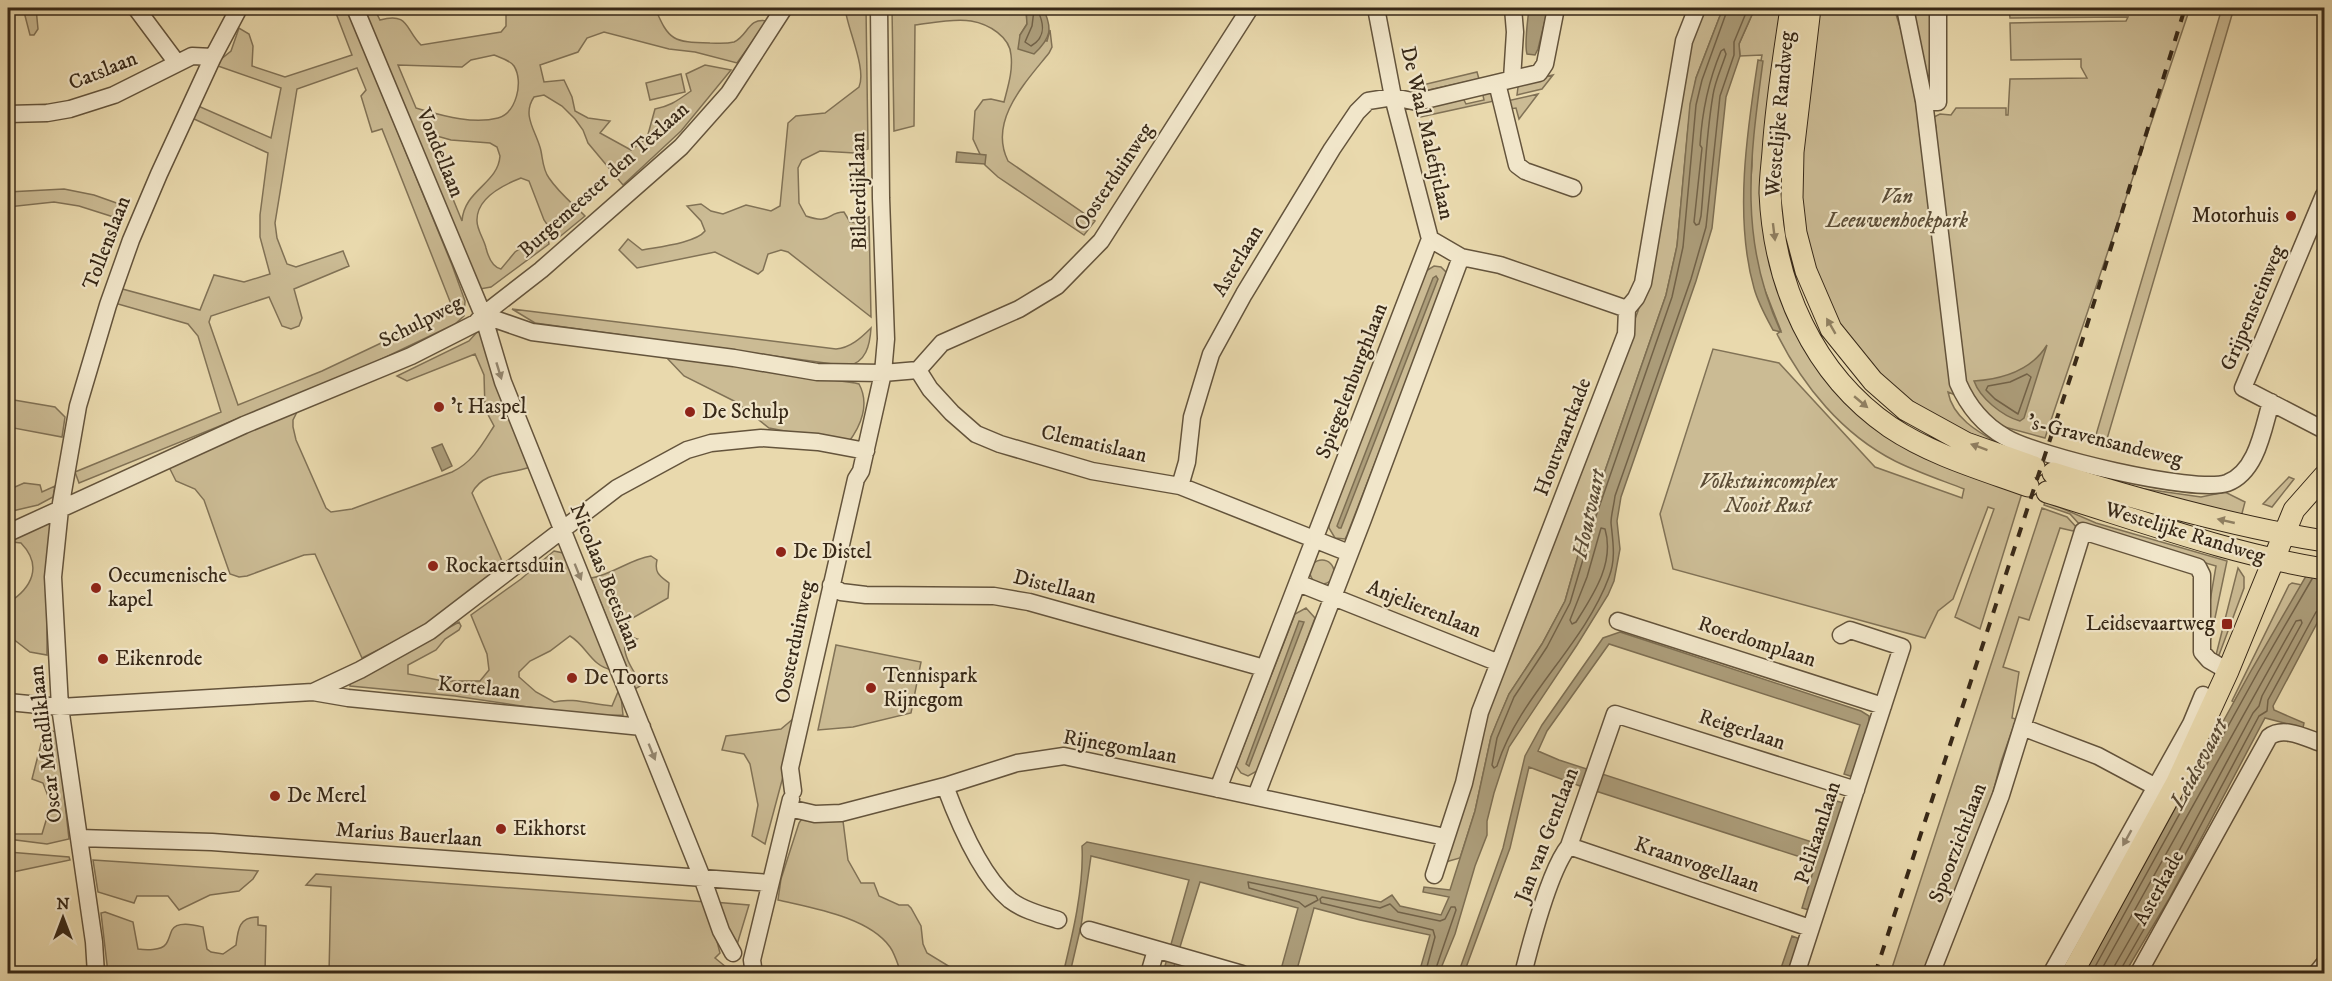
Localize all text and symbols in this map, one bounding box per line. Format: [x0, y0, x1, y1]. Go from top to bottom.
street label: Westelijke Randweg [1760, 29, 1800, 199]
street label: De Waal Malefijtlaan [1394, 44, 1460, 222]
street label: Catslaan [65, 45, 141, 96]
street label: Burgemeester den Texlaan [513, 97, 695, 263]
street label: Vondellaan [410, 104, 470, 201]
street label: Oosterduinweg [1068, 117, 1160, 236]
street label: Bilderdijklaan [845, 132, 873, 250]
park label: Van Leeuwenhoekpark [1825, 184, 1968, 234]
street label: Tollenslaan [77, 193, 137, 293]
place label: Motorhuis [2192, 203, 2279, 229]
marker: Motorhuis [2284, 209, 2298, 223]
street label: Asterlaan [1207, 221, 1269, 301]
one-way arrow [1769, 223, 1779, 242]
street label: Grijpensteinweg [2215, 240, 2291, 375]
street label: Schulpweg [375, 290, 468, 354]
street label: Spiegelenburghlaan [1310, 299, 1394, 463]
one-way arrow [1826, 317, 1836, 334]
one-way arrow [495, 362, 504, 380]
street label: Houtvaartkade [1529, 374, 1598, 500]
place label: 't Haspel [451, 394, 527, 420]
one-way arrow [1853, 395, 1868, 408]
place label: De Schulp [702, 399, 789, 425]
marker: 't Haspel [432, 400, 446, 414]
marker: De Schulp [683, 405, 697, 419]
street label: 's-Gravensandeweg [2025, 409, 2186, 473]
street label: Clematislaan [1039, 419, 1150, 469]
one-way arrow [1970, 442, 1988, 452]
water label: Houtvaart [1566, 466, 1612, 562]
park label: Volkstuincomplex Nooit Rust [1699, 469, 1838, 519]
street label: Westelijke Randweg [2101, 496, 2269, 570]
street label: Nicolaas Beetslaan [564, 500, 646, 654]
one-way arrow [2217, 516, 2236, 525]
place label: De Distel [793, 539, 872, 565]
marker: De Distel [774, 545, 788, 559]
place label: Rockaertsduin [445, 553, 565, 579]
marker: Rockaertsduin [426, 559, 440, 573]
place label: Oecumenische kapel [108, 563, 228, 613]
one-way arrow [573, 563, 583, 581]
street label: Distellaan [1011, 564, 1099, 610]
street label: Anjelierenlaan [1363, 574, 1485, 644]
street label: Oosterduinweg [769, 578, 821, 706]
marker: Oecumenische kapel [89, 581, 103, 595]
street label: Roerdomplaan [1695, 611, 1819, 673]
place label: Leidsevaartweg [2086, 611, 2216, 637]
marker: Leidsevaartweg [2220, 617, 2234, 631]
place label: Eikenrode [115, 646, 203, 672]
marker: Eikenrode [96, 652, 110, 666]
place label: Tennispark Rijnegom [883, 663, 978, 713]
street label: Oscar Mendliklaan [23, 664, 69, 824]
place label: De Toorts [584, 665, 668, 691]
street label: Kortelaan [436, 671, 522, 705]
marker: De Toorts [565, 671, 579, 685]
marker: Tennispark Rijnegom [864, 681, 878, 695]
street label: Reigerlaan [1695, 704, 1789, 756]
water label: Leidsevaart [2163, 713, 2235, 816]
street label: Rijnegomlaan [1061, 724, 1179, 770]
one-way arrow [648, 743, 657, 761]
street label: Jan van Gentlaan [1509, 764, 1585, 908]
street label: Pelikaanlaan [1789, 778, 1847, 888]
street label: Spoorzichtlaan [1923, 779, 1993, 906]
place label: De Merel [287, 783, 367, 809]
marker: De Merel [268, 789, 282, 803]
place label: Eikhorst [513, 816, 587, 842]
street label: Marius Bauerlaan [335, 817, 483, 853]
marker: Eikhorst [494, 822, 508, 836]
one-way arrow [2122, 830, 2132, 847]
street label: Kraanvogellaan [1631, 831, 1763, 899]
street label: Asterkade [2128, 846, 2190, 930]
north arrow [33, 888, 93, 948]
text: N [56, 894, 70, 914]

